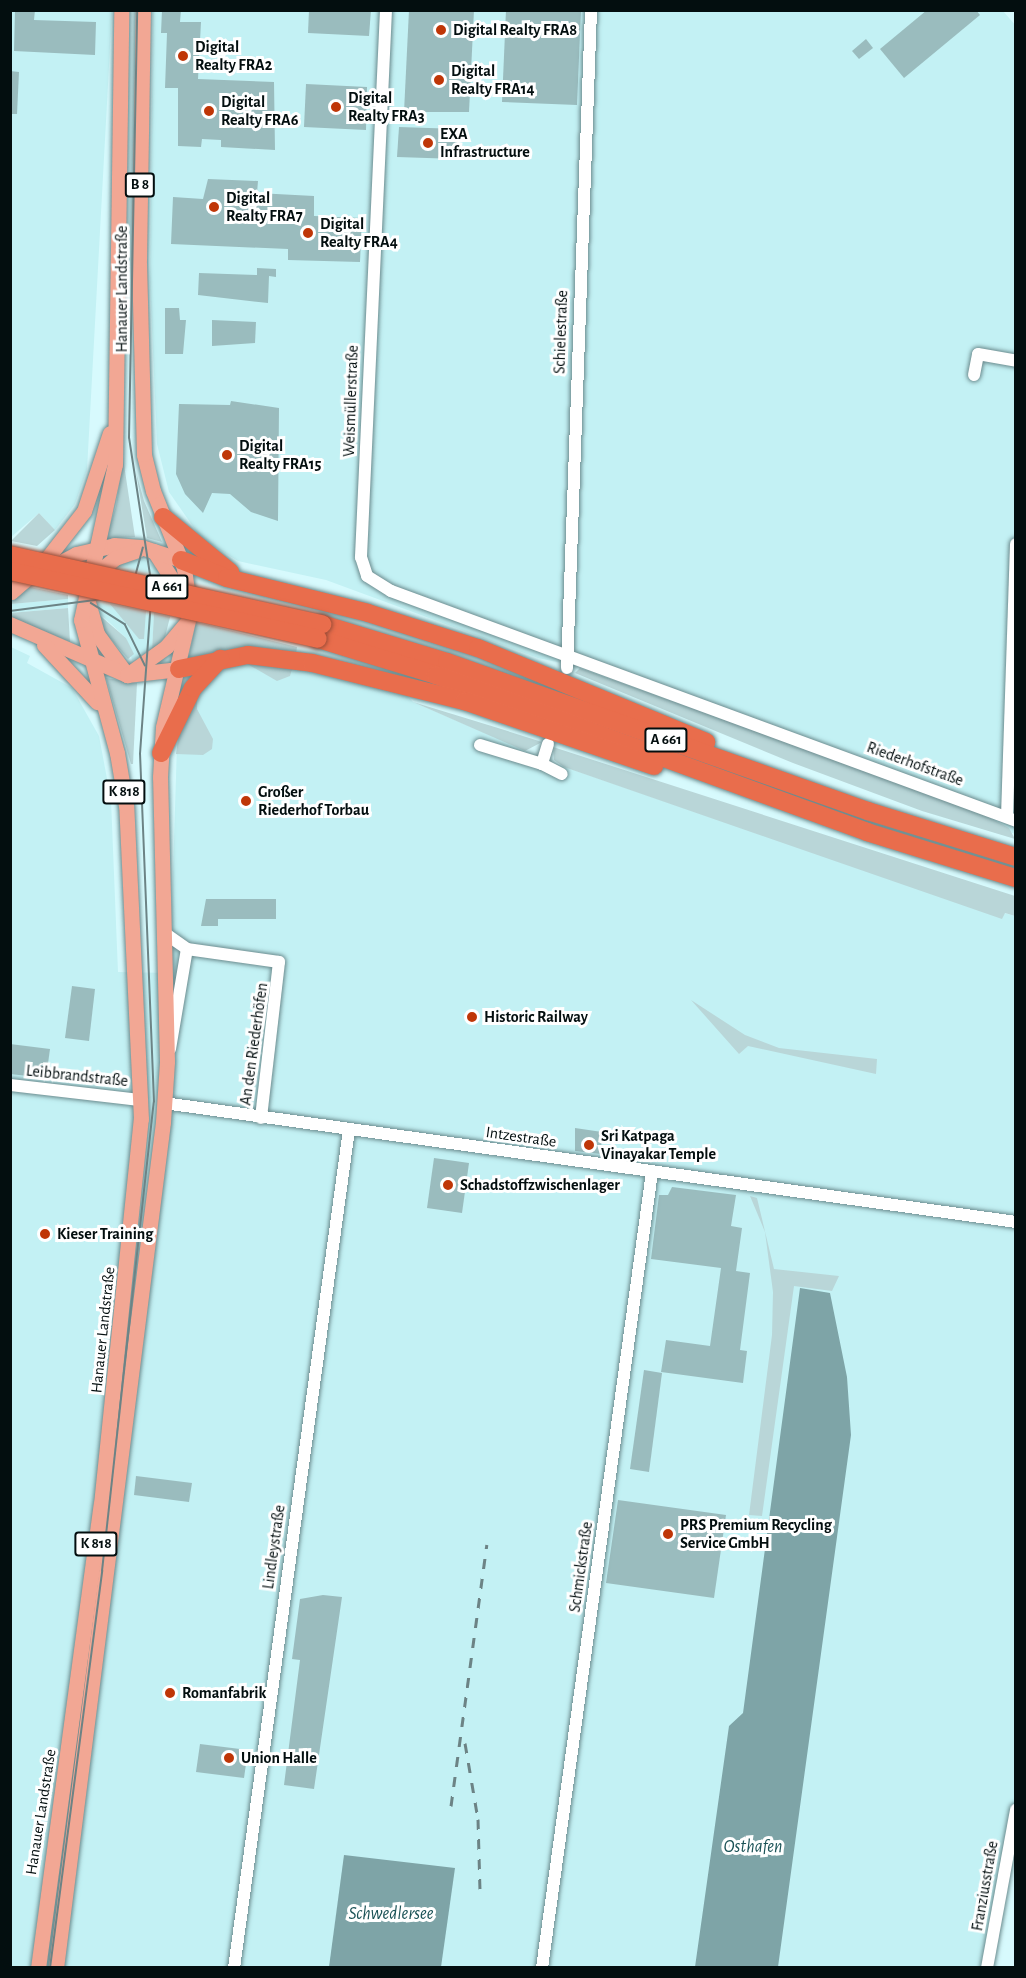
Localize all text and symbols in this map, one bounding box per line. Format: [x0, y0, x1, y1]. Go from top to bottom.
place label: Digital Realty FRA8 [453, 20, 577, 40]
marker: Digital Realty FRA8 [434, 23, 448, 37]
place label: Digital Realty FRA2 [195, 37, 272, 75]
marker: Digital Realty FRA2 [176, 49, 190, 63]
place label: Digital Realty FRA14 [451, 61, 534, 99]
marker: Digital Realty FRA14 [432, 73, 446, 87]
place label: Digital Realty FRA3 [348, 88, 425, 126]
place label: Digital Realty FRA6 [221, 92, 298, 130]
marker: Digital Realty FRA3 [329, 100, 343, 114]
marker: Digital Realty FRA6 [202, 104, 216, 118]
place label: EXA Infrastructure [440, 124, 530, 162]
marker: EXA Infrastructure [421, 136, 435, 150]
road number: B 8 [124, 173, 156, 197]
place label: Digital Realty FRA7 [226, 188, 303, 226]
marker: Digital Realty FRA7 [207, 200, 221, 214]
place label: Digital Realty FRA4 [320, 214, 398, 252]
street label: Hanauer Landstraße [112, 226, 132, 352]
marker: Digital Realty FRA4 [301, 226, 315, 240]
street label: Schielestraße [550, 290, 572, 374]
street label: Weismüllerstraße [339, 345, 363, 457]
place label: Digital Realty FRA15 [239, 436, 321, 474]
marker: Digital Realty FRA15 [220, 448, 234, 462]
road number: A 661 [144, 575, 190, 599]
road number: A 661 [644, 728, 688, 752]
street label: Riederhofstraße [864, 738, 966, 790]
road number: K 818 [102, 780, 146, 804]
place label: Großer Riederhof Torbau [258, 782, 369, 820]
marker: Großer Riederhof Torbau [239, 794, 253, 808]
street label: An den Riederhöfen [236, 981, 272, 1107]
place label: Historic Railway [484, 1007, 588, 1027]
marker: Historic Railway [465, 1010, 479, 1024]
street label: Leibbrandstraße [25, 1061, 129, 1091]
street label: Intzestraße [485, 1123, 557, 1151]
place label: Sri Katpaga Vinayakar Temple [601, 1126, 716, 1164]
marker: Sri Katpaga Vinayakar Temple [582, 1138, 596, 1152]
place label: Schadstoffzwischenlager [460, 1175, 620, 1195]
marker: Schadstoffzwischenlager [441, 1178, 455, 1192]
place label: Kieser Training [57, 1224, 153, 1244]
marker: Kieser Training [38, 1227, 52, 1241]
street label: Hanauer Landstraße [87, 1266, 119, 1394]
street label: Lindleystraße [259, 1504, 289, 1590]
place label: PRS Premium Recycling Service GmbH [680, 1515, 832, 1553]
street label: Schmickstraße [565, 1520, 597, 1614]
marker: PRS Premium Recycling Service GmbH [661, 1527, 675, 1541]
road number: K 818 [74, 1532, 118, 1556]
place label: Romanfabrik [182, 1683, 266, 1703]
marker: Romanfabrik [163, 1686, 177, 1700]
street label: Hanauer Landstraße [22, 1748, 60, 1876]
place label: Union Halle [241, 1748, 317, 1768]
marker: Union Halle [222, 1751, 236, 1765]
water label: Osthafen [724, 1836, 782, 1858]
street label: Franziusstraße [968, 1839, 1002, 1933]
water label: Schwedlersee [348, 1903, 434, 1925]

